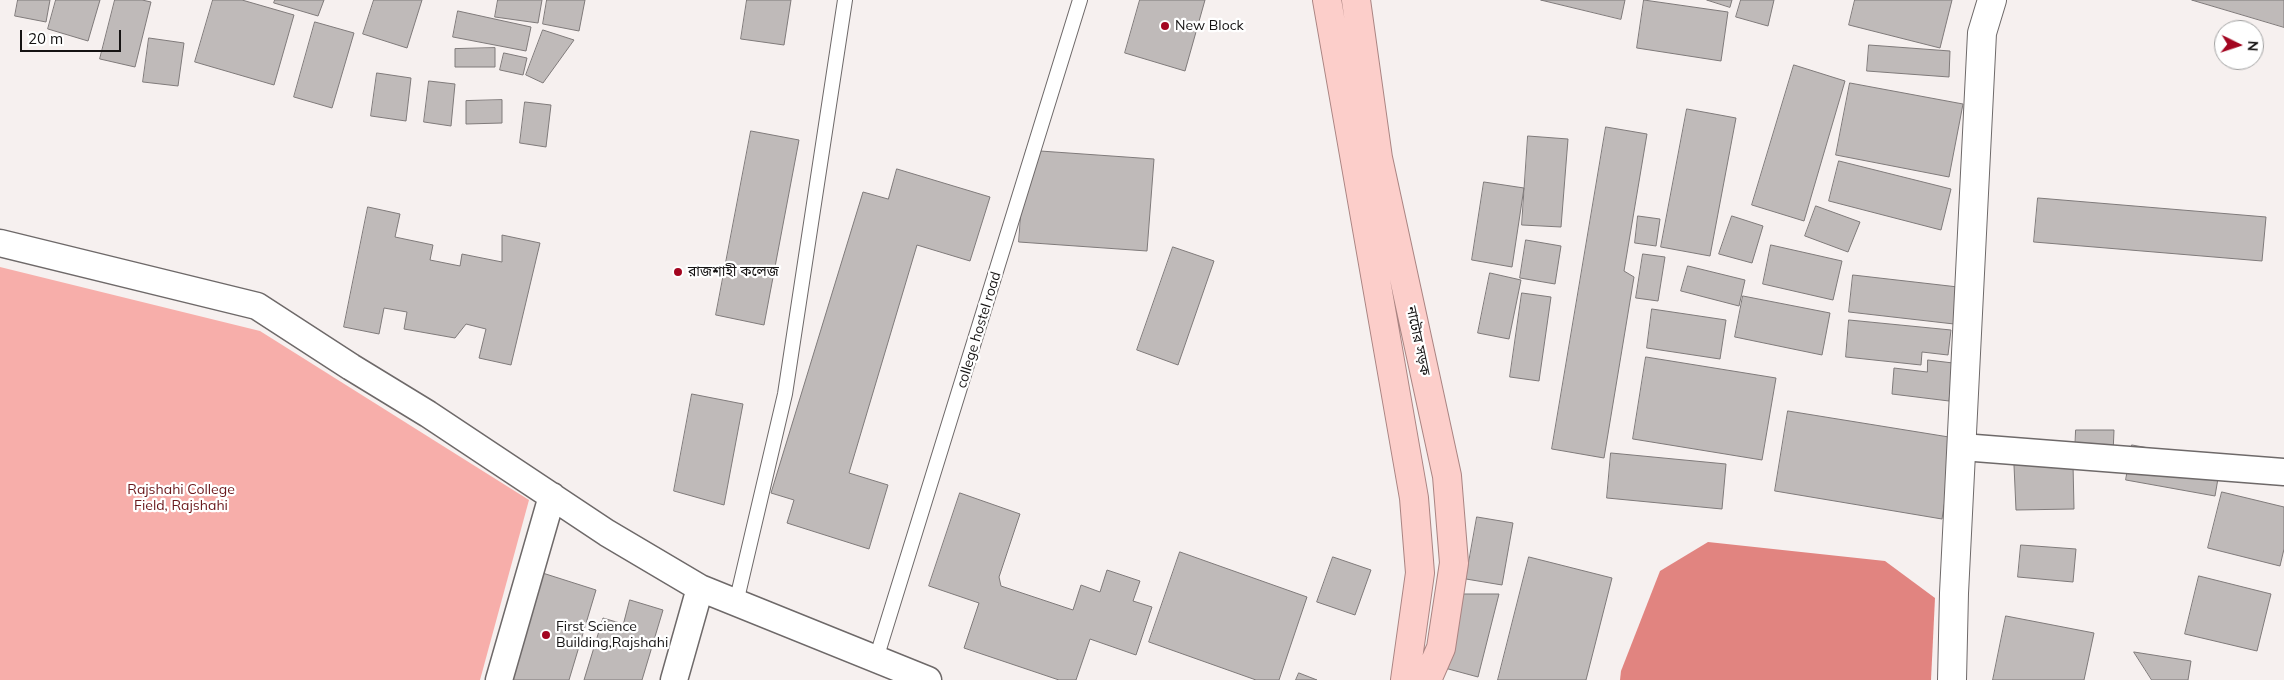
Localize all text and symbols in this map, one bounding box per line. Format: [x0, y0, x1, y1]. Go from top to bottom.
place label: New Block [1175, 18, 1244, 34]
scale bar [22, 20, 124, 52]
marker: New Block [1159, 20, 1171, 32]
north arrow [2214, 20, 2264, 70]
text: 20 m [28, 29, 63, 48]
text: N [2244, 40, 2262, 52]
place label: রাজশাহী কলেজ [688, 264, 779, 280]
marker: রাজশাহী কলেজ [672, 266, 684, 278]
street label: college hostel road [953, 270, 1005, 390]
street label: নাটোর সড়ক [1402, 305, 1434, 377]
park label: Rajshahi College Field, Rajshahi [127, 482, 235, 514]
place label: First Science Building,Rajshahi [556, 619, 668, 652]
marker: First Science Building,Rajshahi [540, 629, 552, 641]

